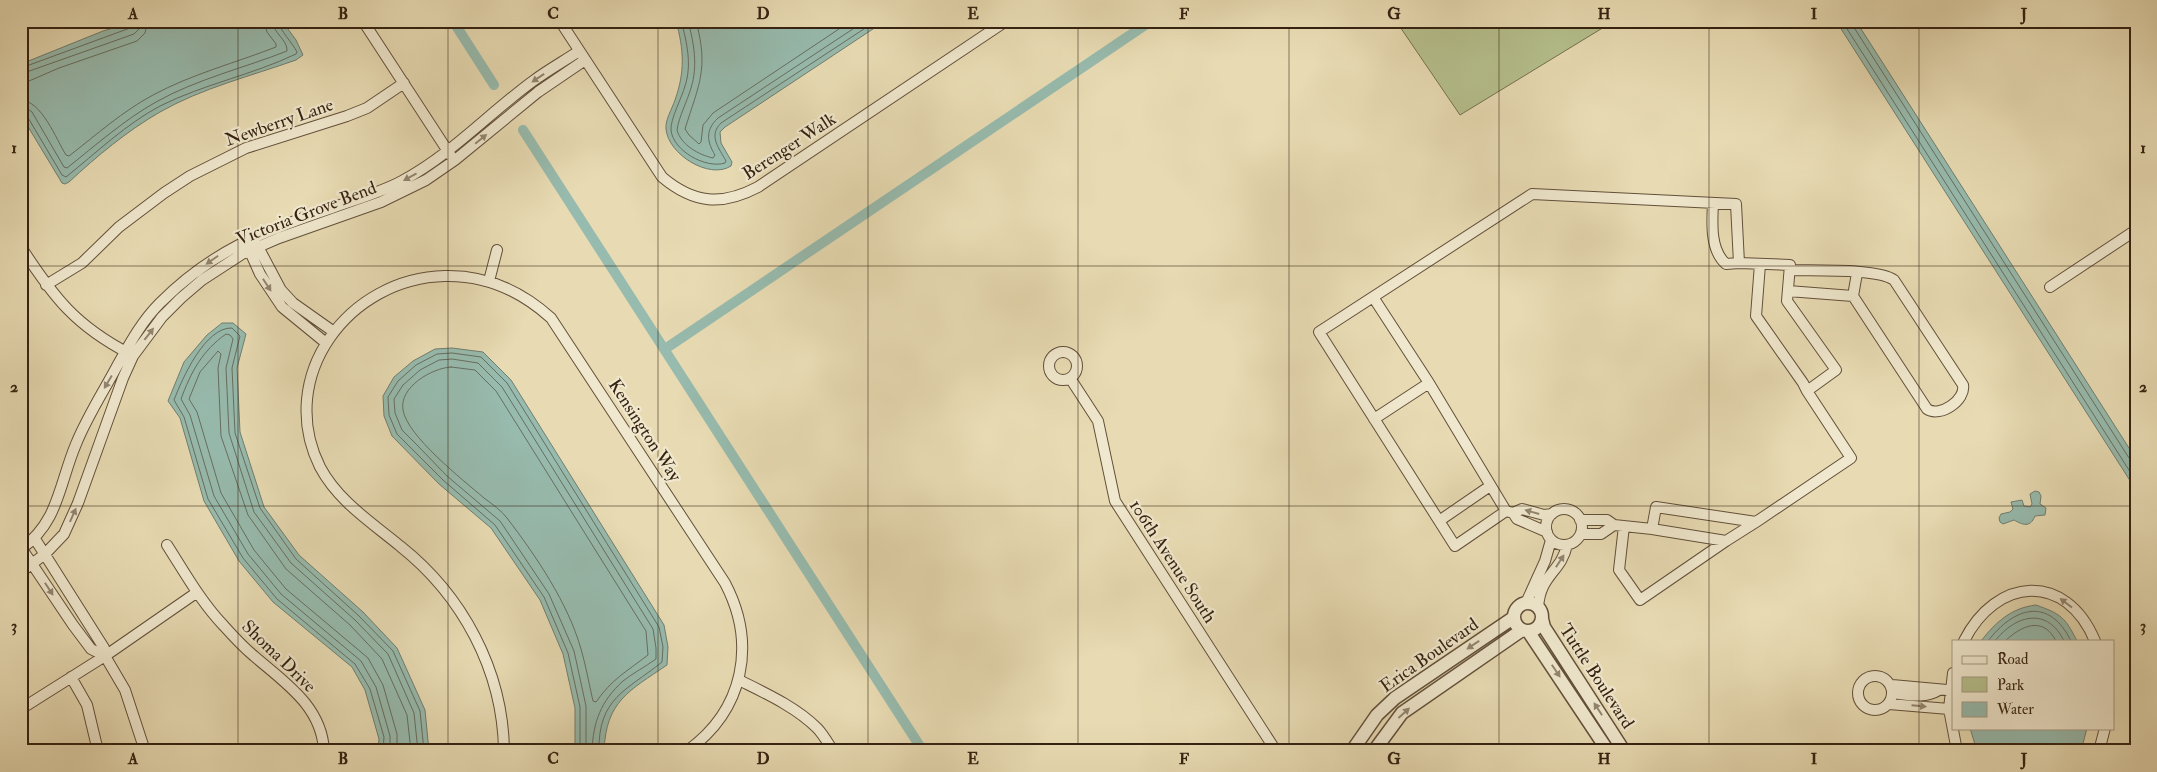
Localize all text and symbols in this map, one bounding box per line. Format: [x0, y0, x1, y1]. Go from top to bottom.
text: A [127, 4, 139, 24]
text: B [338, 4, 348, 24]
text: C [547, 4, 559, 24]
text: D [756, 4, 770, 24]
text: E [967, 4, 979, 24]
text: F [1179, 4, 1189, 24]
text: G [1387, 4, 1401, 24]
text: H [1597, 4, 1611, 24]
text: I [1811, 4, 1818, 24]
text: J [2020, 4, 2028, 25]
one-way arrow [532, 73, 545, 83]
street label: Newberry Lane [222, 93, 337, 152]
street label: Berenger Walk [738, 107, 841, 185]
one-way arrow [474, 134, 487, 145]
text: 1 [11, 138, 17, 158]
text: 1 [2140, 138, 2146, 158]
one-way arrow [403, 172, 417, 181]
street label: Victoria Grove Bend [233, 176, 380, 251]
one-way arrow [205, 255, 219, 265]
one-way arrow [262, 278, 272, 291]
one-way arrow [144, 328, 155, 341]
one-way arrow [104, 375, 113, 388]
street label: Kensington Way [603, 375, 687, 487]
text: 2 [10, 377, 18, 397]
text: 2 [2139, 377, 2147, 397]
street label: 106th Avenue South [1124, 495, 1221, 628]
one-way arrow [1525, 507, 1540, 515]
one-way arrow [69, 508, 77, 522]
one-way arrow [1556, 554, 1565, 568]
one-way arrow [45, 583, 54, 596]
one-way arrow [2059, 598, 2073, 608]
street label: Erica Boulevard [1376, 613, 1483, 698]
street label: Shoma Drive [237, 615, 321, 698]
text: 3 [11, 616, 17, 636]
text: 3 [2140, 616, 2146, 636]
street label: Tuttle Boulevard [1554, 619, 1639, 733]
one-way arrow [1466, 640, 1480, 650]
legend [1952, 640, 2114, 730]
text: Road [1997, 650, 2029, 669]
one-way arrow [1551, 664, 1561, 677]
text: Park [1997, 676, 2024, 695]
text: Water [1996, 700, 2034, 719]
one-way arrow [1593, 703, 1603, 716]
one-way arrow [1911, 703, 1927, 711]
one-way arrow [1397, 707, 1409, 719]
text: A [127, 749, 139, 769]
text: B [338, 749, 348, 769]
text: C [547, 749, 559, 769]
text: D [756, 749, 770, 769]
text: E [967, 749, 979, 769]
text: F [1179, 749, 1189, 769]
text: G [1387, 749, 1401, 769]
text: H [1597, 749, 1611, 769]
text: I [1811, 749, 1818, 769]
text: J [2020, 749, 2028, 770]

